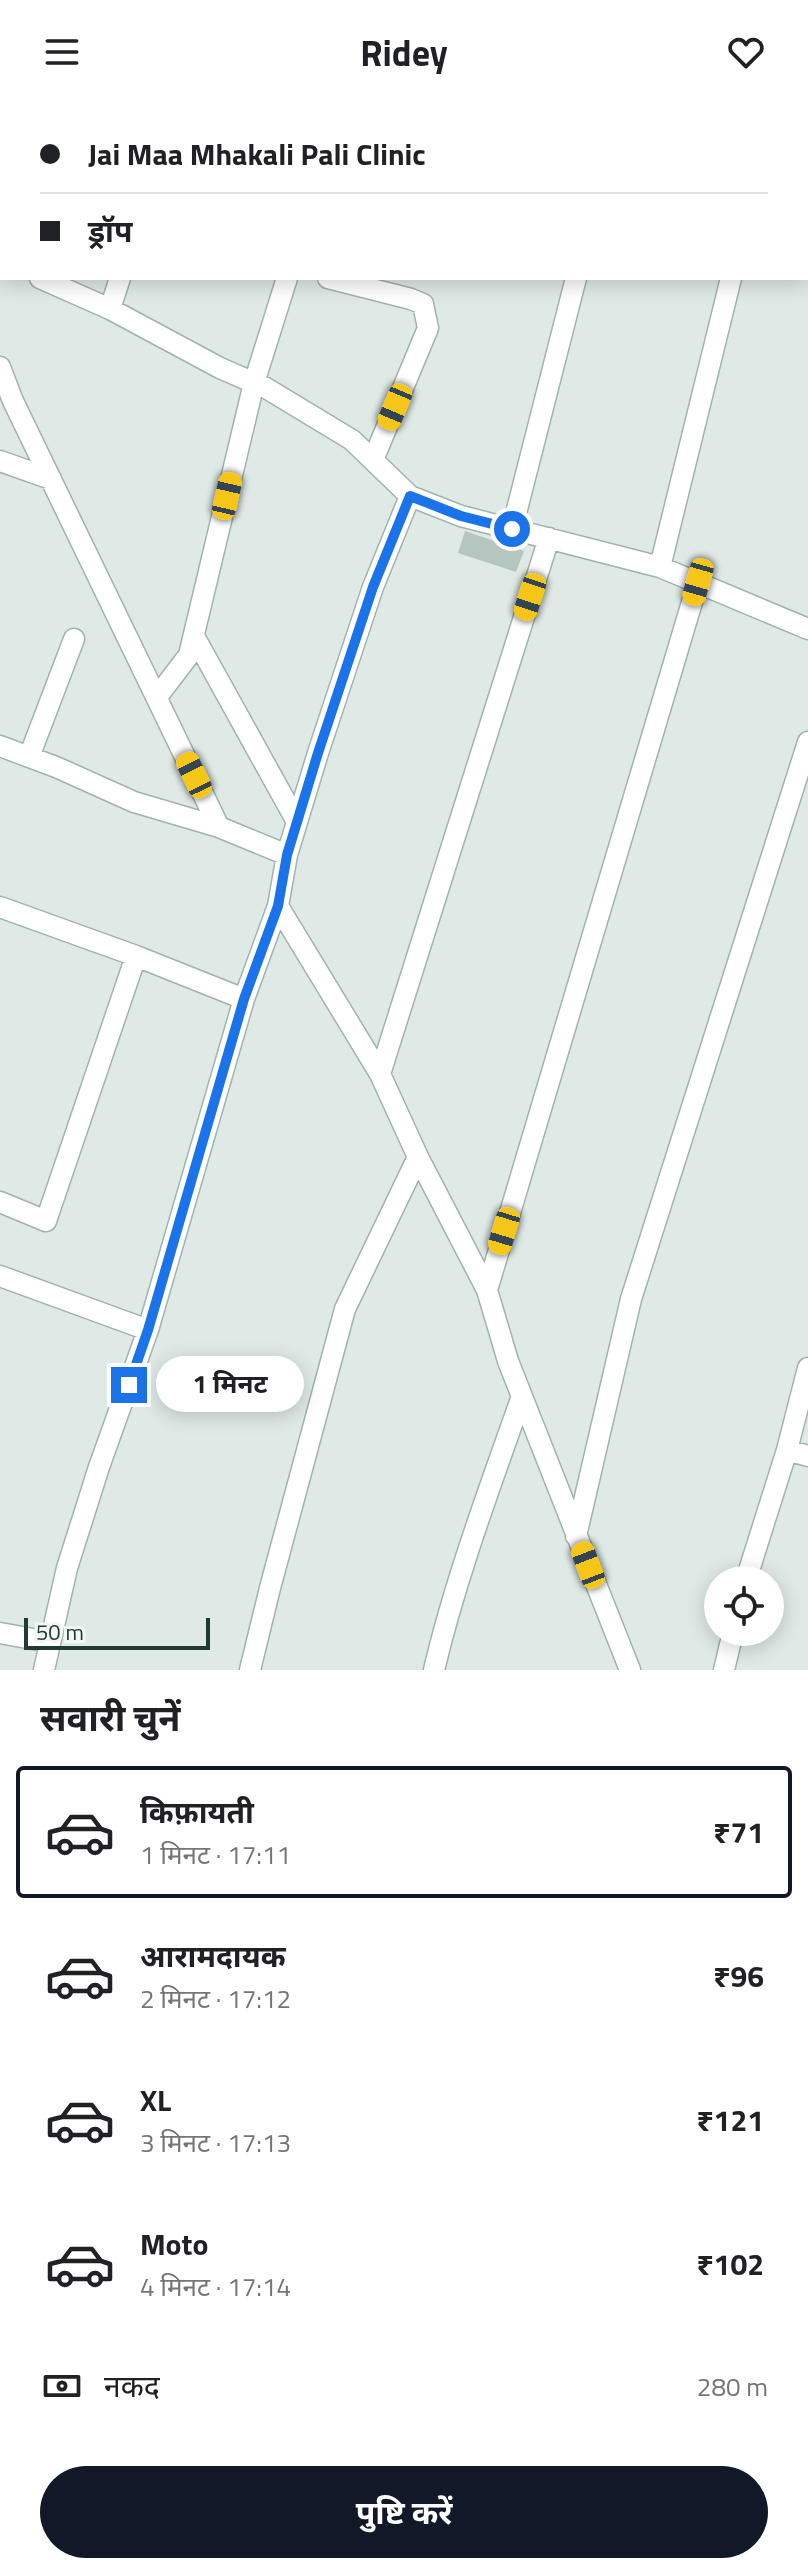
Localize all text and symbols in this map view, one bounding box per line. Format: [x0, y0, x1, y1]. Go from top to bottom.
text: Ridey [360, 25, 448, 80]
icon: menu [40, 30, 84, 74]
icon: heart [724, 30, 768, 74]
text: Jai Maa Mhakali Pali Clinic [88, 131, 426, 177]
text: ड्रॉप [88, 208, 132, 254]
car [375, 380, 415, 434]
car [210, 470, 244, 522]
route start [494, 511, 530, 547]
car [680, 556, 716, 608]
car [511, 570, 549, 624]
car [173, 748, 215, 802]
car [486, 1205, 522, 1257]
callout: 1 मिनट [157, 1357, 305, 1413]
text: 1 मिनट [193, 1364, 267, 1403]
route end [111, 1367, 147, 1403]
car [568, 1538, 608, 1592]
map controls [704, 1566, 784, 1646]
button: locate [704, 1566, 784, 1646]
scale bar [24, 1614, 210, 1650]
text: 50 m [36, 1615, 84, 1649]
text: सवारी चुनें [40, 1690, 180, 1745]
text: किफ़ायती [140, 1789, 254, 1835]
icon: car [44, 1796, 116, 1868]
text: ₹71 [713, 1809, 764, 1855]
text: 1 मिनट · 17:11 [140, 1835, 291, 1874]
text: आरामदायक [140, 1933, 286, 1979]
icon: car [44, 1940, 116, 2012]
text: ₹96 [713, 1953, 764, 1999]
text: 2 मिनट · 17:12 [140, 1979, 291, 2018]
text: XL [140, 2077, 171, 2123]
icon: car [44, 2084, 116, 2156]
text: ₹121 [696, 2097, 764, 2143]
text: 3 मिनट · 17:13 [140, 2123, 291, 2162]
text: Moto [140, 2221, 208, 2267]
icon: car [44, 2228, 116, 2300]
text: ₹102 [696, 2241, 764, 2287]
text: 4 मिनट · 17:14 [140, 2267, 291, 2306]
text: नकद [104, 2363, 160, 2409]
icon: cash [40, 2364, 84, 2408]
text: 280 m [697, 2367, 768, 2406]
button: पुष्टि करें [40, 2466, 768, 2558]

